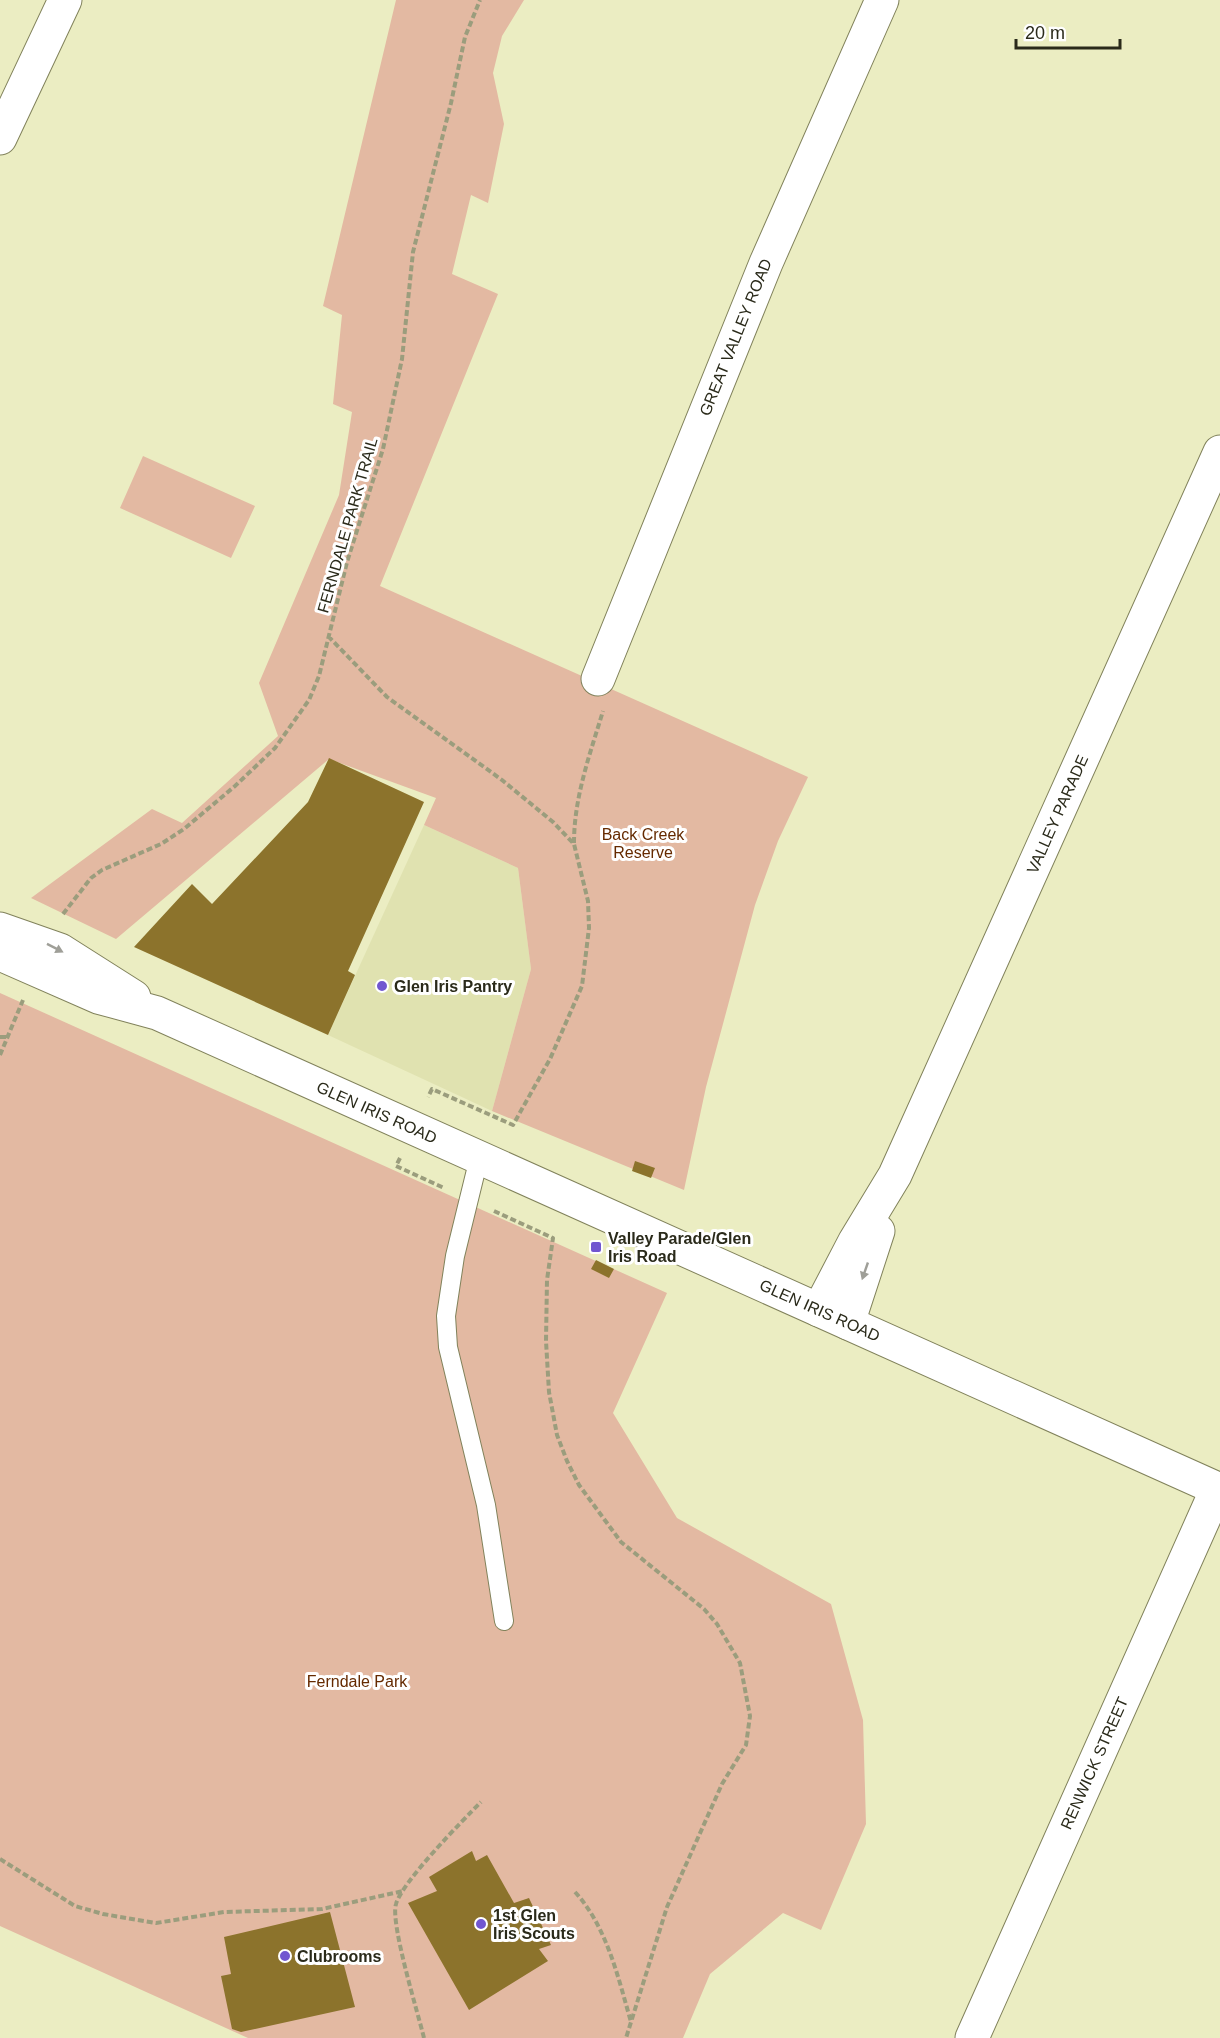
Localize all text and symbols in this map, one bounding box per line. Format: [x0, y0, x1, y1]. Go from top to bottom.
scale bar [1016, 12, 1120, 50]
text: 20 m [1025, 23, 1065, 43]
street label: GREAT VALLEY ROAD [696, 256, 775, 418]
street label: FERNDALE PARK TRAIL [314, 435, 381, 615]
street label: VALLEY PARADE [1024, 752, 1091, 876]
park label: Back Creek Reserve [602, 826, 685, 861]
one-way arrow [47, 943, 64, 953]
place label: Glen Iris Pantry [394, 978, 512, 995]
marker: Glen Iris Pantry [375, 979, 389, 993]
street label: GLEN IRIS ROAD [314, 1078, 440, 1147]
place label: Valley Parade/Glen Iris Road [608, 1230, 751, 1265]
marker: Valley Parade/Glen Iris Road [589, 1240, 603, 1254]
one-way arrow [860, 1262, 869, 1280]
street label: GLEN IRIS ROAD [757, 1276, 883, 1345]
park label: Ferndale Park [307, 1673, 408, 1690]
street label: RENWICK STREET [1058, 1694, 1131, 1832]
place label: 1st Glen Iris Scouts [493, 1907, 575, 1942]
marker: 1st Glen Iris Scouts [474, 1917, 488, 1931]
place label: Clubrooms [297, 1948, 382, 1965]
marker: Clubrooms [278, 1949, 292, 1963]

